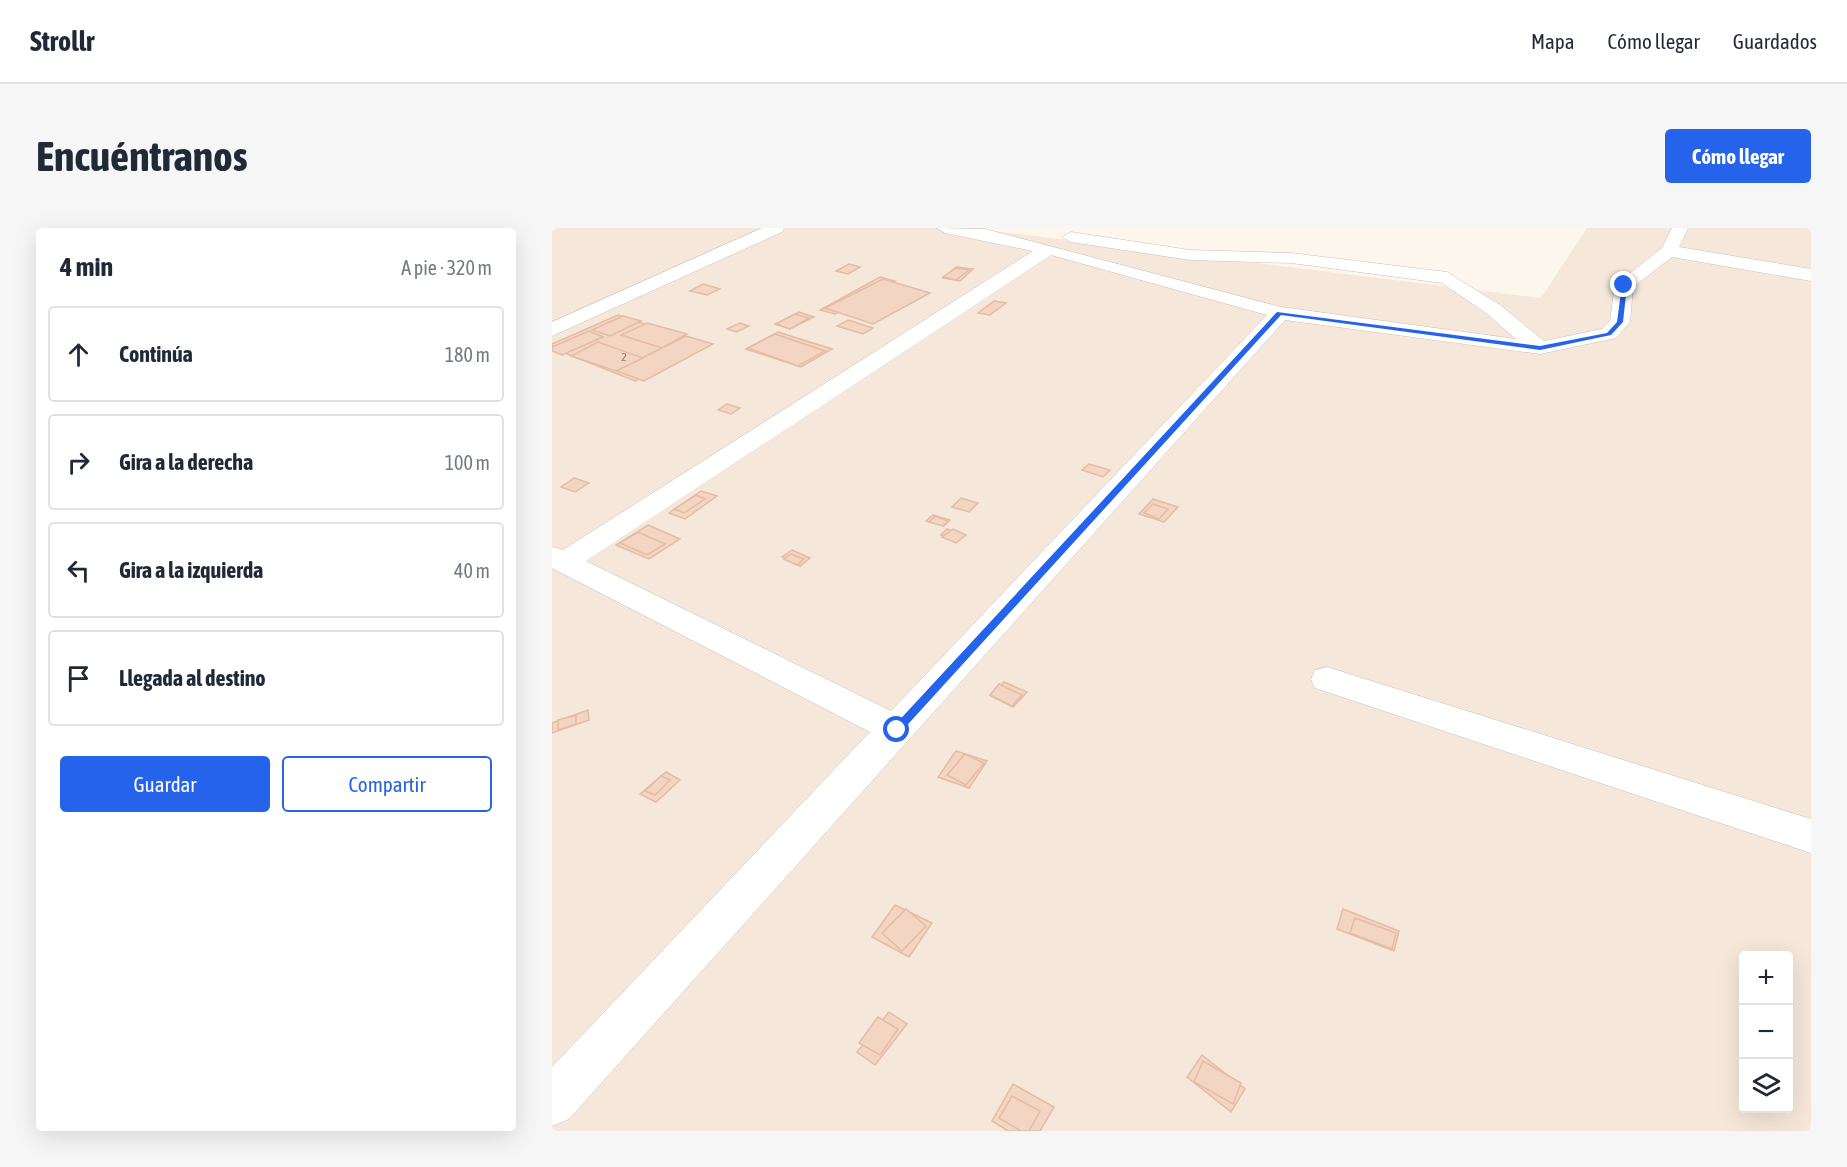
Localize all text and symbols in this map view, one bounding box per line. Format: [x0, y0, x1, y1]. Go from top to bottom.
text: Strollr [30, 25, 94, 57]
text: Mapa [1531, 29, 1575, 53]
text: Cómo llegar [1608, 29, 1700, 53]
text: Guardados [1733, 29, 1817, 53]
button: Cómo llegar [1665, 129, 1811, 183]
text: Encuéntranos [36, 132, 248, 180]
text: 4 min [60, 252, 113, 282]
text: A pie · 320 m [401, 256, 492, 279]
route end [1610, 271, 1636, 297]
icon: ahead [62, 338, 95, 371]
text: Continúa [119, 341, 193, 367]
text: 180 m [445, 343, 490, 366]
house number: 2 [621, 350, 627, 364]
icon: right [62, 446, 95, 479]
text: Gira a la derecha [119, 449, 253, 475]
text: 100 m [445, 451, 490, 474]
icon: left [62, 554, 95, 587]
text: Gira a la izquierda [119, 557, 263, 583]
text: 40 m [454, 559, 490, 582]
icon: arrive [62, 662, 95, 695]
text: Llegada al destino [119, 665, 266, 691]
route start [883, 716, 909, 742]
button: Guardar [60, 756, 270, 812]
button: Compartir [282, 756, 492, 812]
map controls [1739, 951, 1793, 1113]
button: + [1739, 951, 1793, 1005]
button: − [1739, 1005, 1793, 1059]
button: layers [1739, 1059, 1793, 1113]

